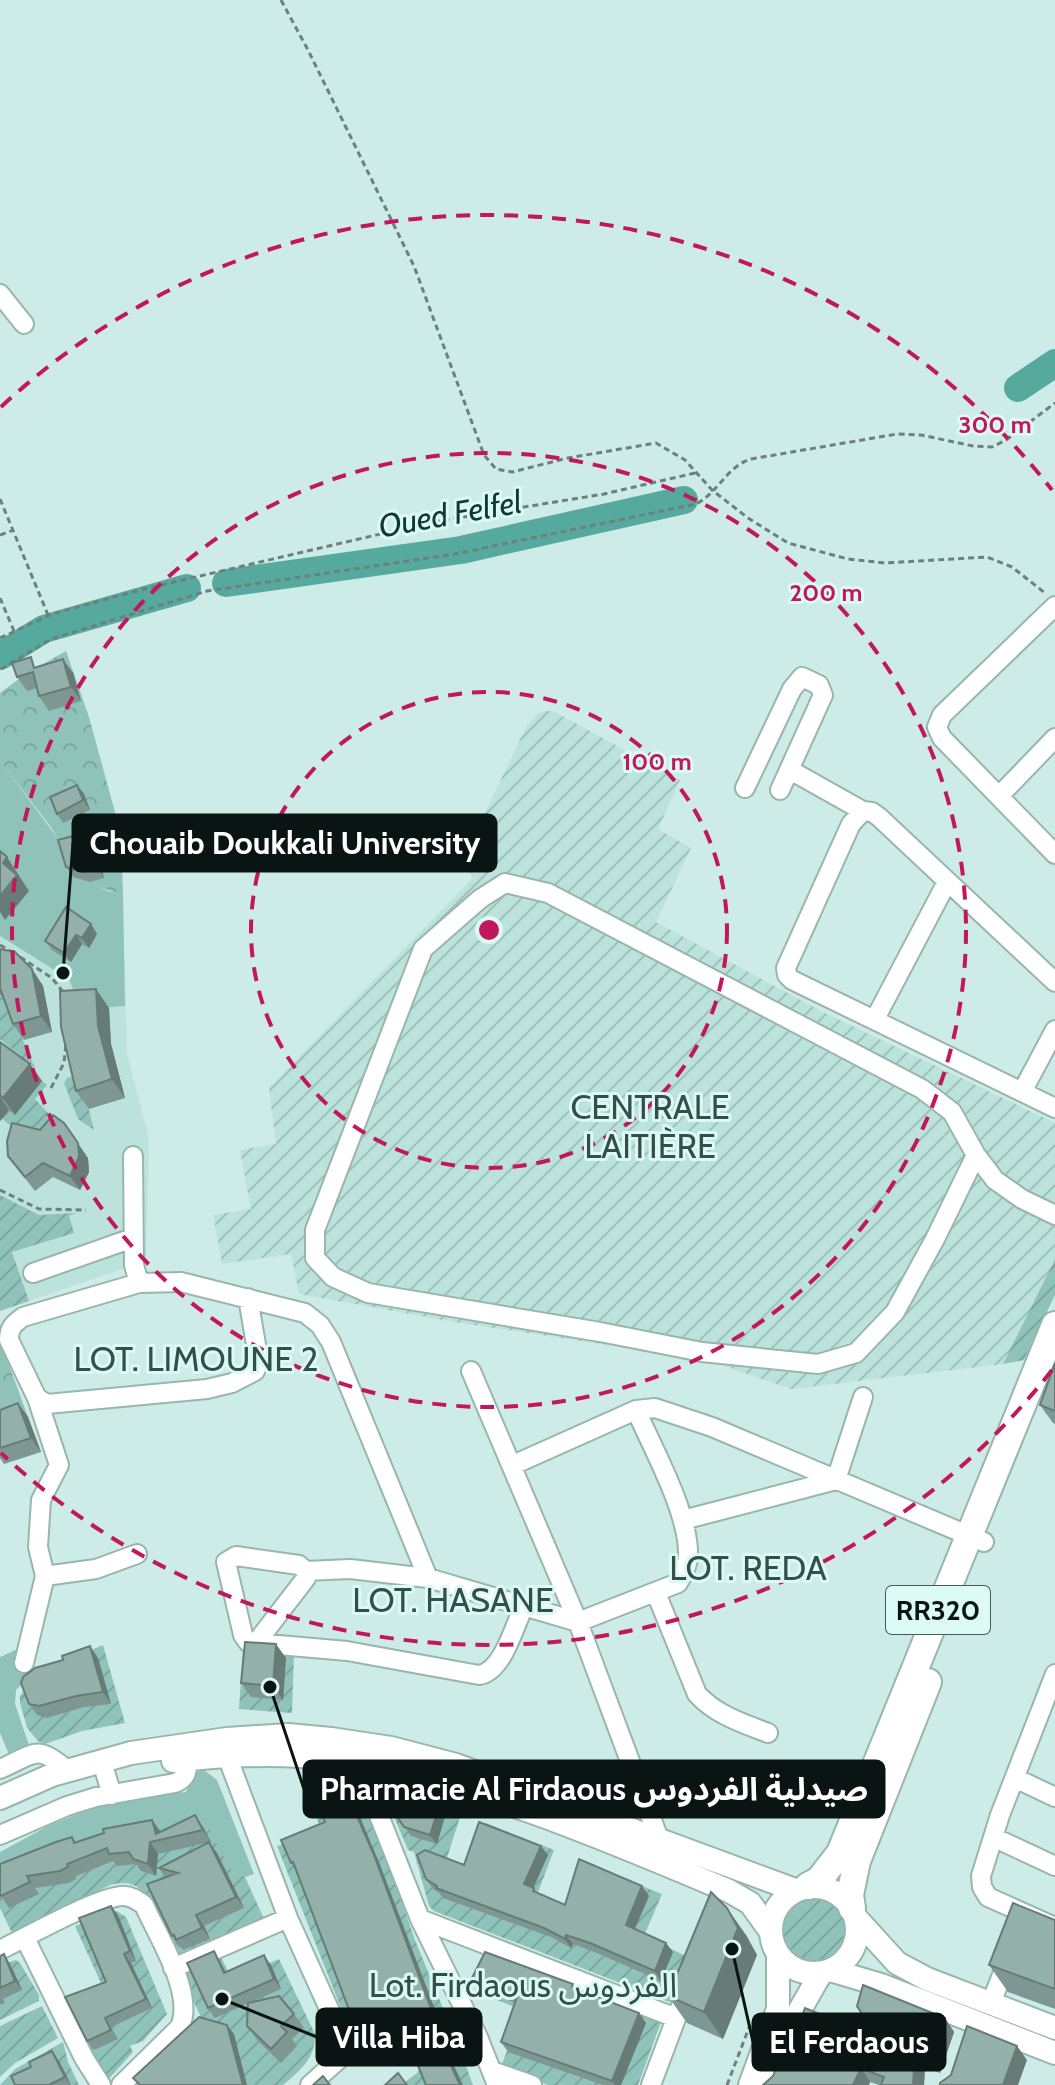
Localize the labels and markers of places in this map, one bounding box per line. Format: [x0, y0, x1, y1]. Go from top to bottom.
callout: Chouaib Doukkali University [73, 815, 496, 871]
centre of rings [475, 916, 503, 944]
callout: Pharmacie Al Firdaous صيدلية الفردوس [304, 1761, 884, 1817]
callout: Villa Hiba [317, 2009, 481, 2065]
callout: El Ferdaous [753, 2014, 945, 2070]

